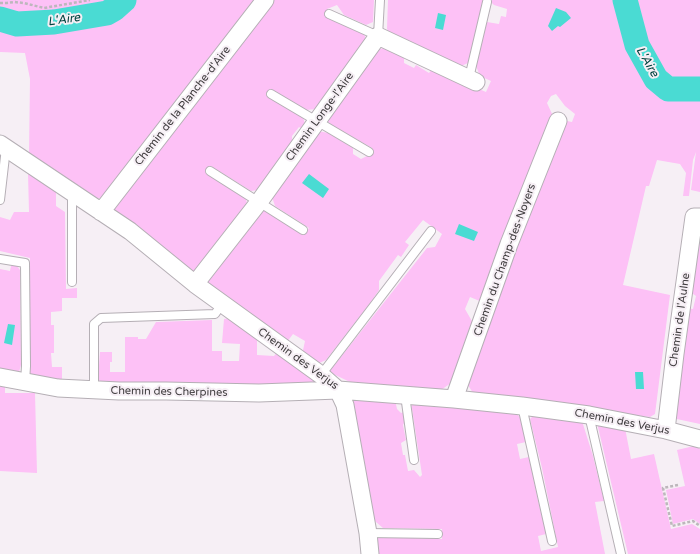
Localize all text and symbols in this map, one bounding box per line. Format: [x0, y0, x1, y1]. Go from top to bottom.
water label: L'Aire [47, 11, 81, 29]
street label: Chemin de la Planche-d'Aire [132, 44, 234, 168]
water label: L'Aire [633, 44, 661, 80]
street label: Chemin Longe-l'Aire [283, 70, 357, 164]
street label: Chemin du Champ-des-Noyers [471, 182, 539, 338]
street label: Chemin de l'Aulne [667, 272, 693, 368]
street label: Chemin des Verjus [255, 325, 341, 393]
street label: Chemin des Cherpines [110, 384, 228, 400]
street label: Chemin des Verjus [573, 406, 671, 438]

